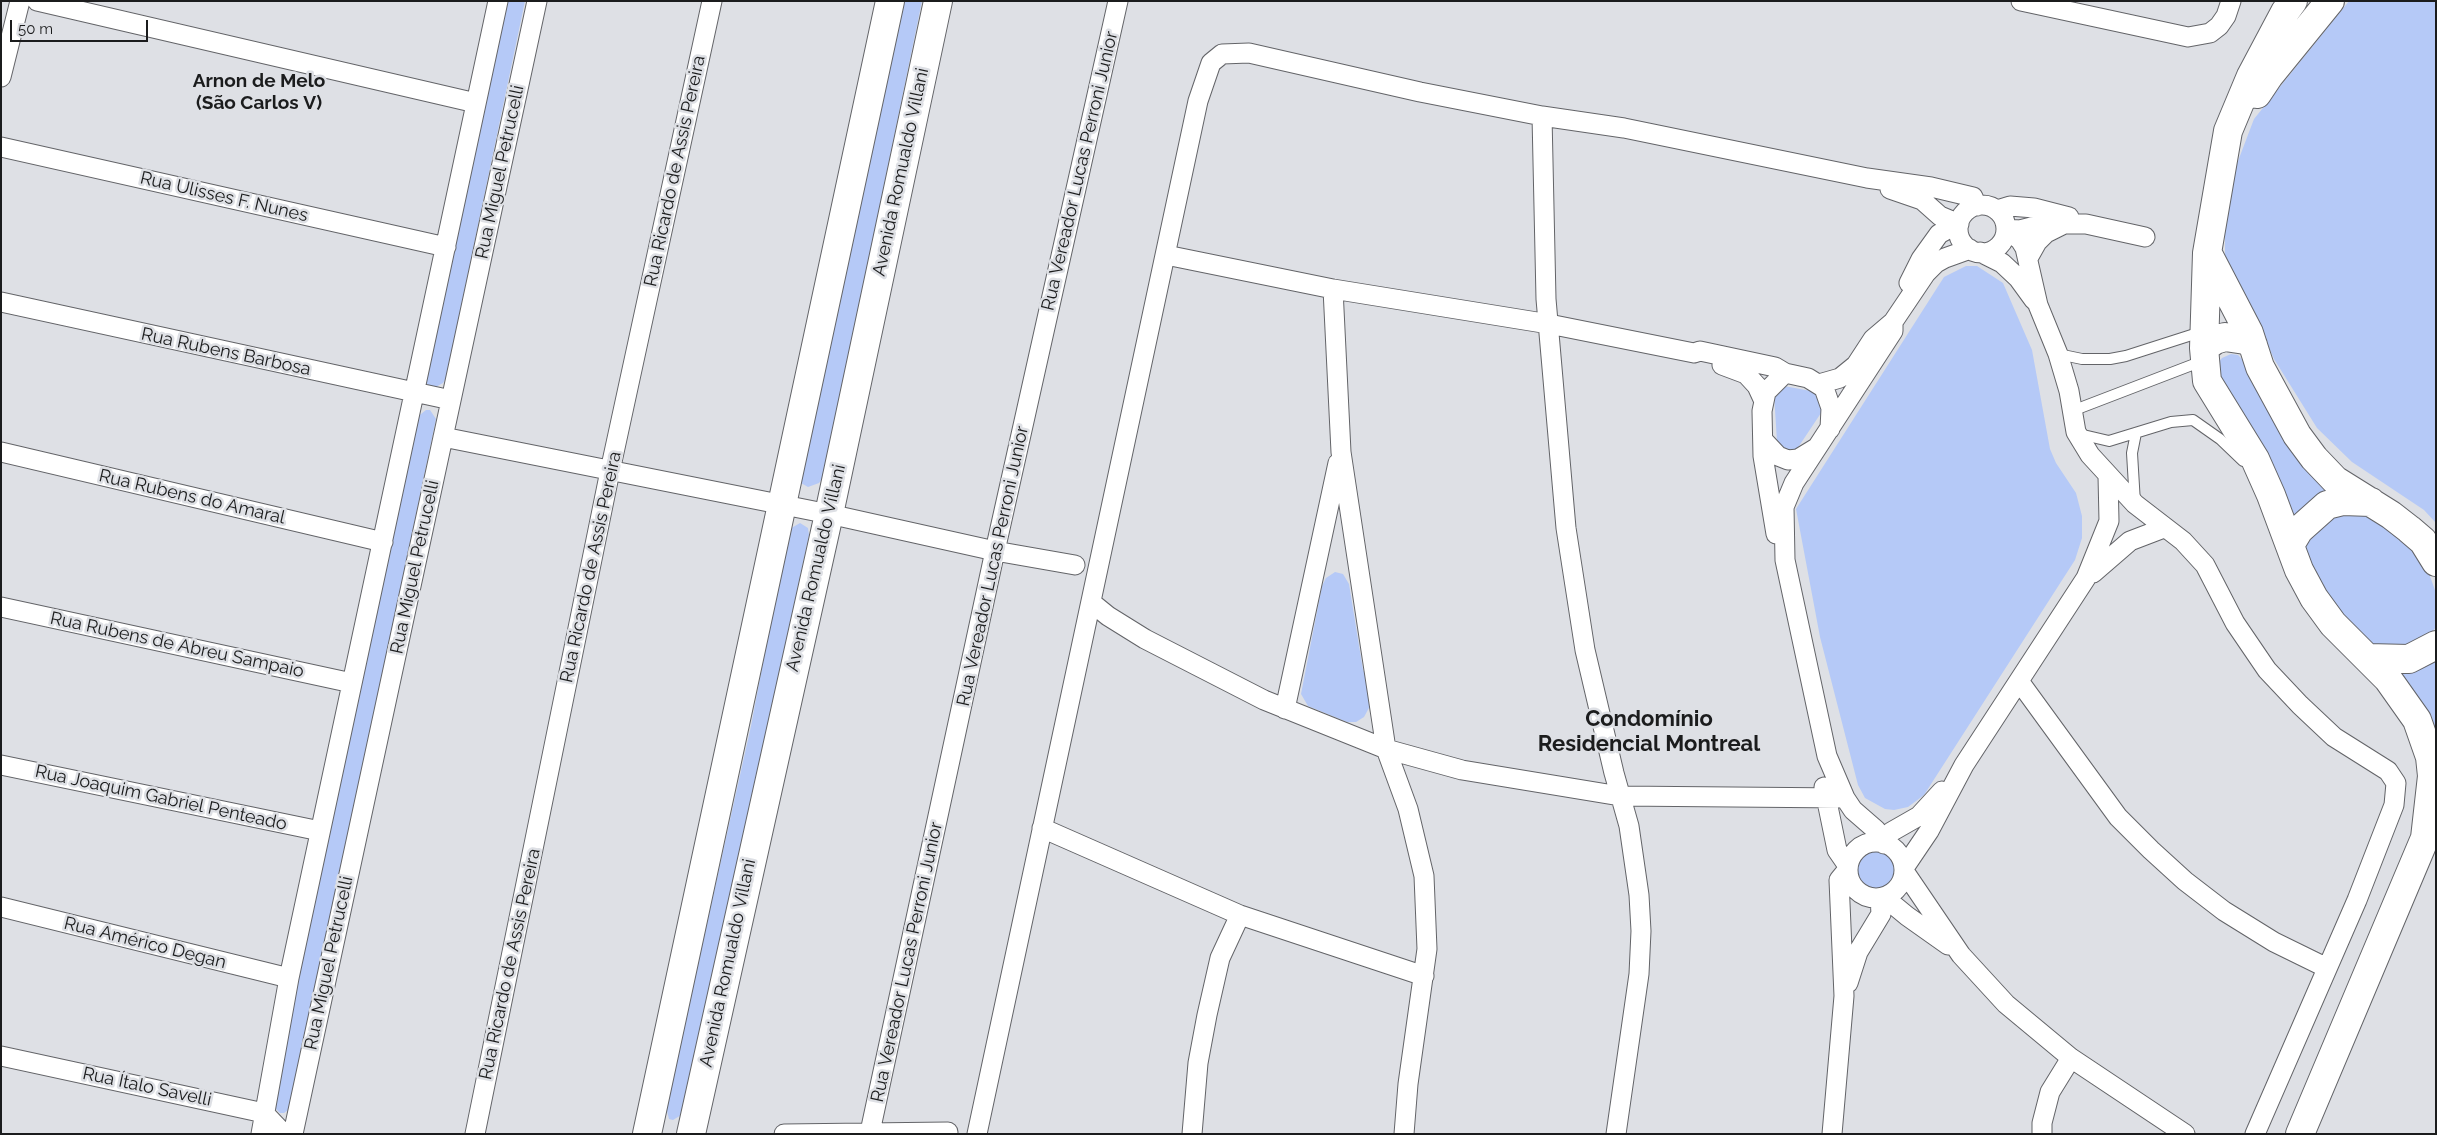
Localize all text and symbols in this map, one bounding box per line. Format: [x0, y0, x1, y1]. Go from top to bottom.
scale bar [12, 10, 150, 42]
text: 50 m [18, 20, 53, 38]
street label: Rua Vereador Lucas Perroni Junior [1037, 29, 1123, 313]
street label: Rua Ricardo de Assis Pereira [640, 53, 710, 289]
street label: Avenida Romualdo Villani [868, 66, 934, 278]
district label: Arnon de Melo (São Carlos V) [193, 70, 325, 114]
street label: Rua Miguel Petrucelli [471, 83, 529, 261]
street label: Rua Ulisses F. Nunes [138, 167, 310, 227]
street label: Rua Rubens Barbosa [139, 323, 313, 381]
street label: Rua Vereador Lucas Perroni Junior [953, 424, 1033, 708]
street label: Rua Ricardo de Assis Pereira [556, 449, 626, 685]
street label: Avenida Romualdo Villani [782, 462, 850, 674]
street label: Rua Rubens do Amaral [97, 465, 287, 529]
street label: Rua Miguel Petrucelli [386, 478, 444, 656]
street label: Rua Rubens de Abreu Sampaio [48, 608, 306, 682]
district label: Condomínio Residencial Montreal [1538, 706, 1760, 758]
street label: Rua Joaquim Gabriel Penteado [33, 761, 289, 835]
street label: Rua Vereador Lucas Perroni Junior [867, 820, 947, 1104]
street label: Rua Ricardo de Assis Pereira [475, 846, 545, 1082]
street label: Avenida Romualdo Villani [695, 857, 761, 1069]
street label: Rua Miguel Petrucelli [300, 874, 358, 1052]
street label: Rua Américo Degan [62, 912, 228, 974]
street label: Rua Ítalo Savelli [81, 1063, 213, 1111]

